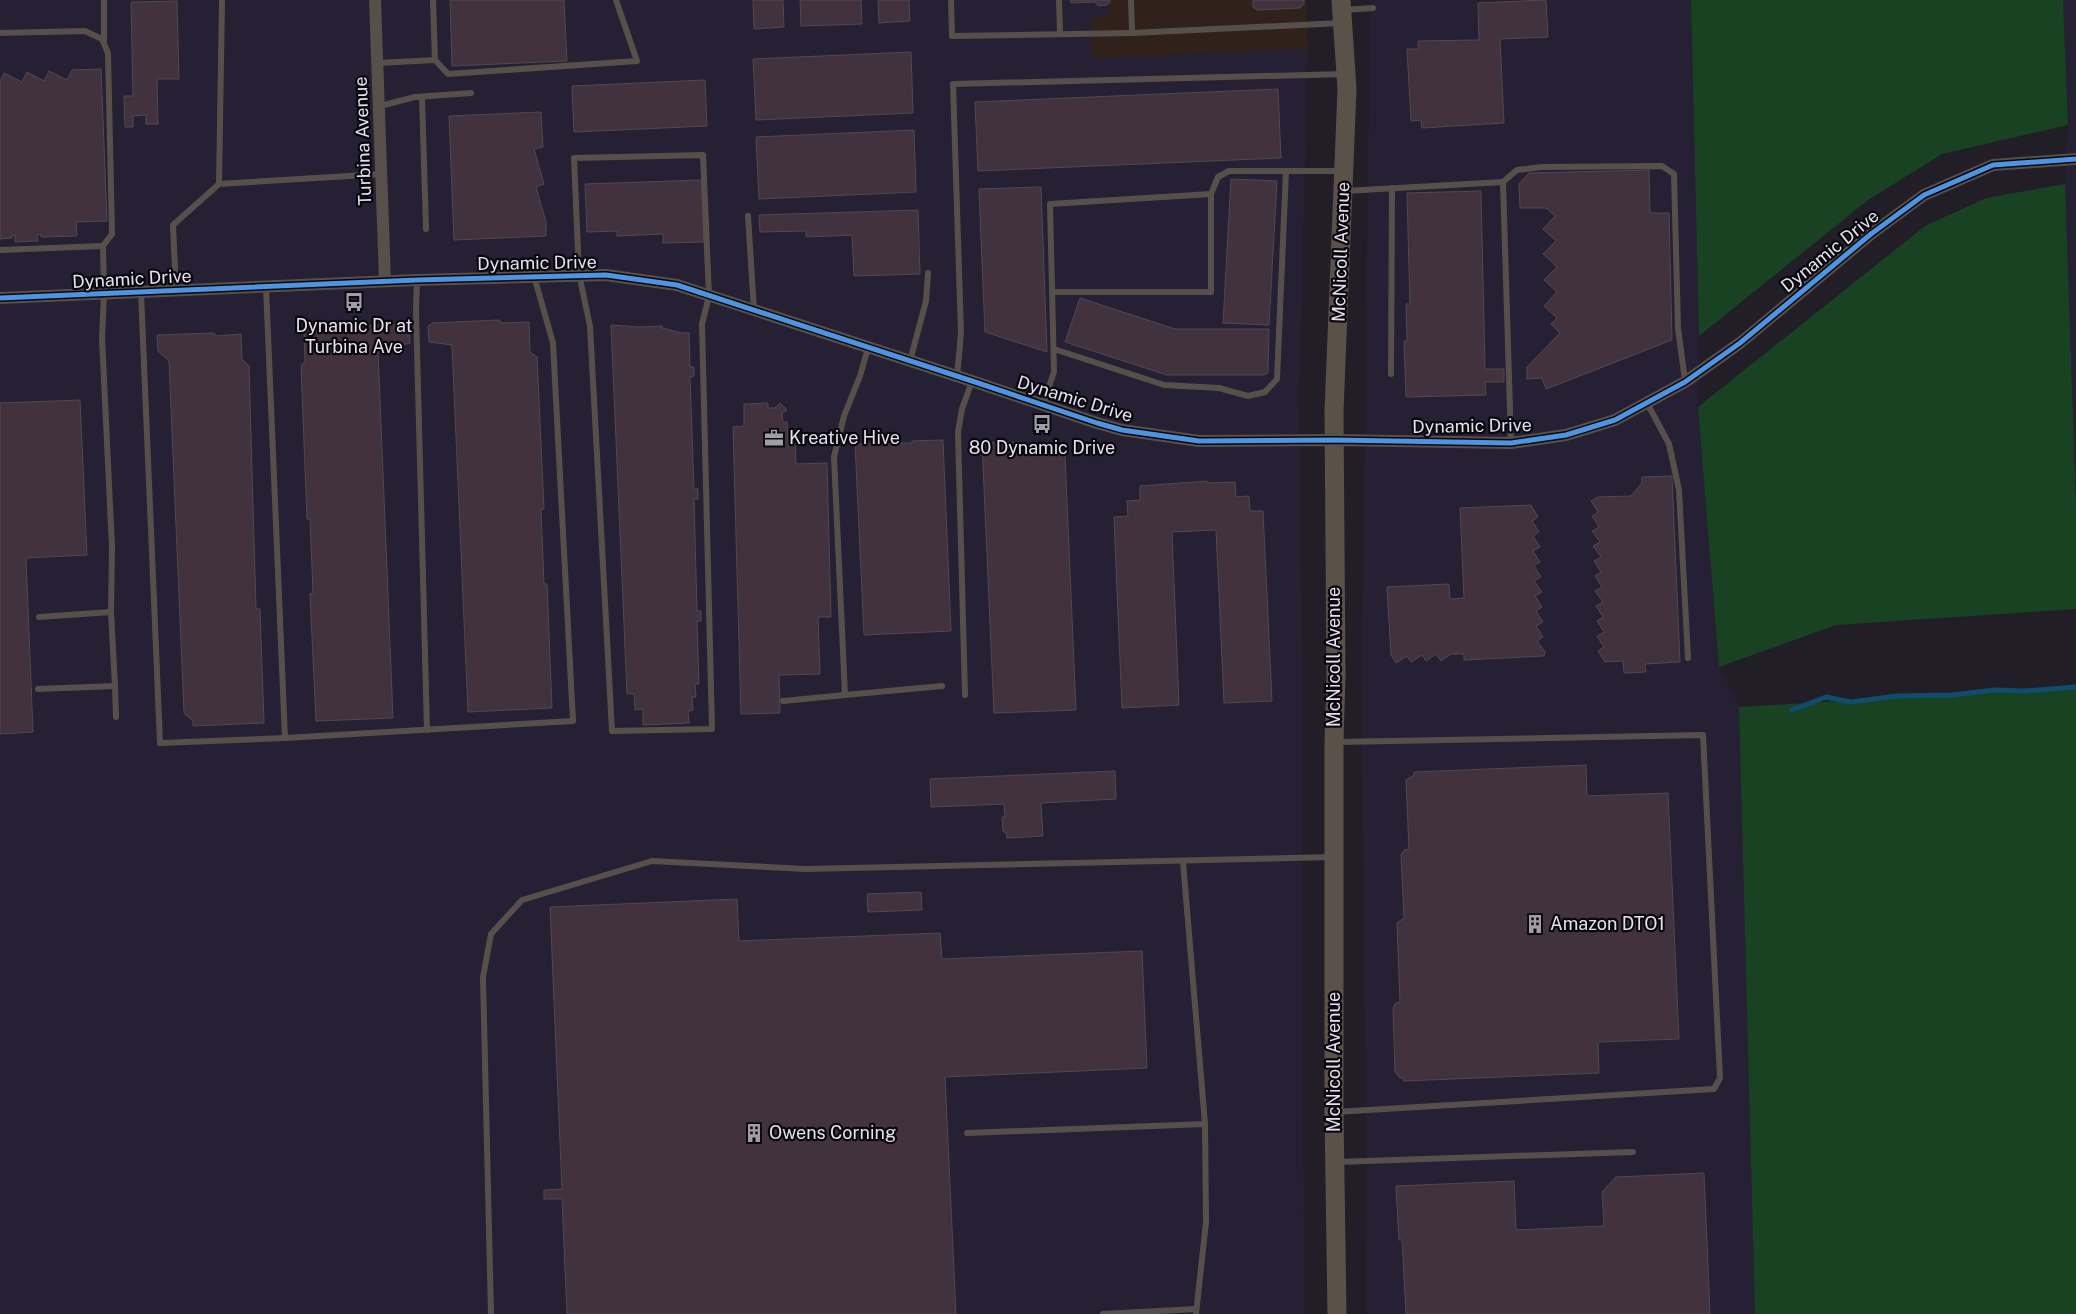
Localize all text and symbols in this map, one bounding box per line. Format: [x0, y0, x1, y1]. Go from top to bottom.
street label: Turbina Avenue [350, 76, 375, 206]
street label: McNicoll Avenue [1328, 182, 1353, 322]
street label: Dynamic Drive [1777, 205, 1883, 296]
street label: Dynamic Drive [477, 251, 597, 274]
street label: Dynamic Drive [72, 265, 192, 292]
bus stop icon: Dynamic Dr at Turbina Ave [343, 291, 365, 313]
place label: Dynamic Dr at Turbina Ave [296, 315, 412, 357]
street label: Dynamic Drive [1015, 371, 1135, 426]
bus stop icon: 80 Dynamic Drive [1031, 413, 1053, 435]
street label: Dynamic Drive [1412, 414, 1532, 437]
office icon: Kreative Hive [763, 427, 785, 449]
place label: Kreative Hive [789, 427, 900, 448]
place label: 80 Dynamic Drive [969, 437, 1115, 458]
street label: McNicoll Avenue [1323, 587, 1344, 727]
building icon: Amazon DTO1 [1524, 913, 1546, 935]
place label: Amazon DTO1 [1550, 913, 1665, 934]
street label: McNicoll Avenue [1323, 992, 1344, 1132]
building icon: Owens Corning [743, 1122, 765, 1144]
place label: Owens Corning [769, 1122, 896, 1143]

